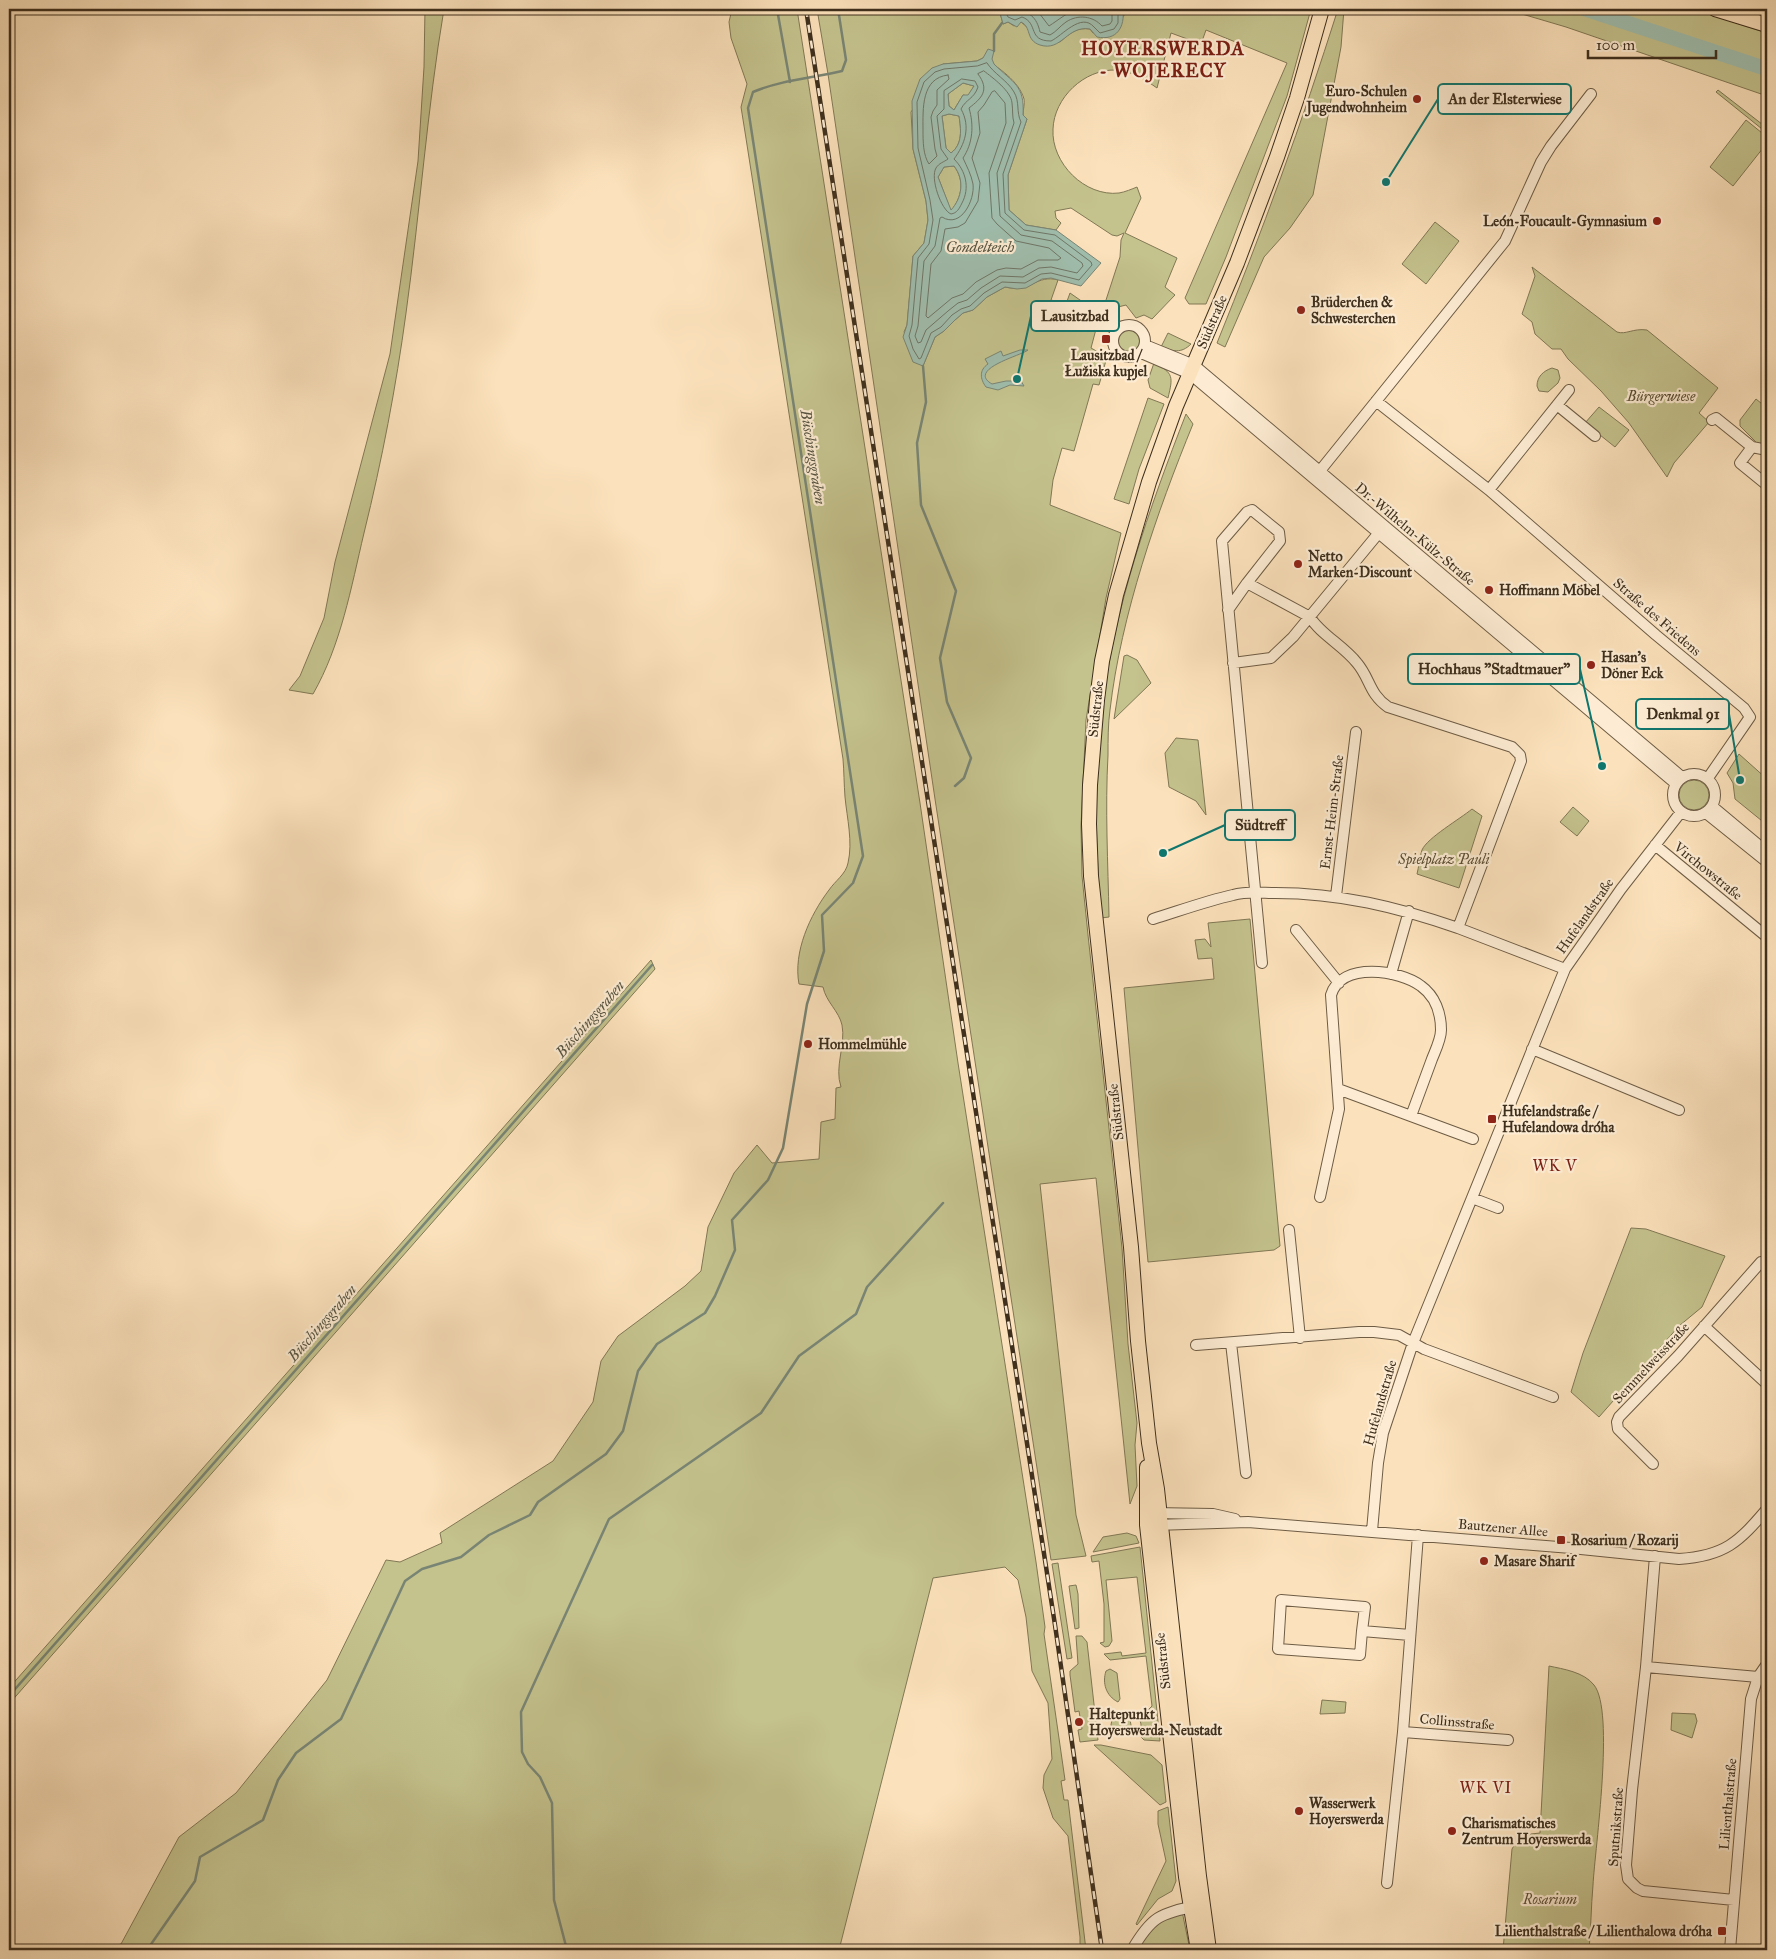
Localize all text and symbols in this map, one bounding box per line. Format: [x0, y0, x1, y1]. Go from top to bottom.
scale bar [1588, 28, 1716, 60]
text: 100 m [1596, 36, 1636, 54]
district label: HOYERSWERDA - WOJERECY [1081, 37, 1245, 83]
place label: Euro-Schulen Jugendwohnheim [1305, 83, 1407, 117]
callout: An der Elsterwiese [1438, 84, 1571, 114]
text: An der Elsterwiese [1447, 90, 1562, 108]
marker: Euro-Schulen Jugendwohnheim [1411, 93, 1423, 105]
place label: León-Foucault-Gymnasium [1483, 213, 1647, 231]
marker: León-Foucault-Gymnasium [1651, 215, 1663, 227]
water label: Gondelteich [946, 238, 1015, 256]
street label: Südstraße [1193, 292, 1231, 351]
place label: Brüderchen & Schwesterchen [1311, 294, 1396, 327]
callout: Lausitzbad [1031, 301, 1119, 331]
marker: Brüderchen & Schwesterchen [1295, 304, 1307, 316]
text: Lausitzbad [1041, 307, 1110, 325]
marker: Lausitzbad / Łužiska kupjel [1100, 333, 1112, 345]
place label: Lausitzbad / Łužiska kupjel [1065, 347, 1149, 381]
park label: Bürgerwiese [1626, 388, 1696, 405]
water label: Büschingsgraben [796, 407, 829, 506]
street label: Dr.-Wilhelm-Külz-Straße [1352, 479, 1478, 589]
place label: Netto Marken-Discount [1308, 548, 1412, 581]
marker: Netto Marken-Discount [1292, 558, 1304, 570]
street label: Straße des Friedens [1610, 574, 1704, 660]
place label: Hoffmann Möbel [1499, 582, 1601, 599]
marker: Hoffmann Möbel [1483, 584, 1495, 596]
place label: Hasan's Döner Eck [1601, 649, 1664, 682]
callout: Hochhaus "Stadtmauer" [1408, 654, 1580, 684]
marker: Hasan's Döner Eck [1585, 659, 1597, 671]
text: Hochhaus "Stadtmauer" [1418, 660, 1570, 678]
street label: Südstraße [1085, 680, 1107, 738]
callout: Denkmal 91 [1636, 699, 1729, 729]
text: Denkmal 91 [1646, 705, 1720, 724]
street label: Ernst-Heim-Straße [1317, 754, 1347, 870]
callout: Südtreff [1225, 810, 1295, 840]
text: Südtreff [1235, 816, 1288, 834]
street label: Virchowstraße [1670, 838, 1746, 904]
park label: Spielplatz Pauli [1397, 851, 1490, 869]
street label: Hufelandstraße [1553, 875, 1617, 957]
water label: Büschingsgraben [551, 977, 628, 1062]
place label: Hommelmühle [818, 1036, 907, 1053]
marker: Hommelmühle [802, 1038, 814, 1050]
street label: Südstraße [1105, 1083, 1127, 1141]
place label: Hufelandstraße / Hufelandowa dróha [1502, 1103, 1615, 1136]
marker: Hufelandstraße / Hufelandowa dróha [1486, 1113, 1498, 1125]
district label: WK V [1532, 1156, 1578, 1175]
water label: Büschingsgraben [283, 1281, 360, 1366]
street label: Semmelweisstraße [1609, 1319, 1693, 1407]
street label: Hufelandstraße [1360, 1358, 1400, 1448]
street label: Bautzener Allee [1457, 1516, 1549, 1540]
place label: Rosarium / Rozarij [1571, 1532, 1679, 1550]
marker: Rosarium / Rozarij [1555, 1534, 1567, 1546]
place label: Masare Sharif [1494, 1553, 1577, 1570]
marker: Masare Sharif [1478, 1555, 1490, 1567]
street label: Südstraße [1152, 1632, 1174, 1690]
place label: Haltepunkt Hoyerswerda-Neustadt [1089, 1706, 1222, 1740]
street label: Collinsstraße [1419, 1710, 1495, 1734]
marker: Haltepunkt Hoyerswerda-Neustadt [1073, 1716, 1085, 1728]
street label: Lilienthalstraße [1716, 1757, 1740, 1850]
district label: WK VI [1460, 1778, 1512, 1797]
street label: Sputnikstraße [1605, 1786, 1627, 1867]
place label: Wasserwerk Hoyerswerda [1309, 1795, 1385, 1829]
marker: Wasserwerk Hoyerswerda [1293, 1805, 1305, 1817]
place label: Charismatisches Zentrum Hoyerswerda [1462, 1815, 1592, 1849]
marker: Charismatisches Zentrum Hoyerswerda [1446, 1825, 1458, 1837]
park label: Rosarium [1522, 1891, 1577, 1908]
place label: Lilienthalstraße / Lilienthalowa dróha [1495, 1923, 1713, 1940]
marker: Lilienthalstraße / Lilienthalowa dróha [1716, 1925, 1728, 1937]

